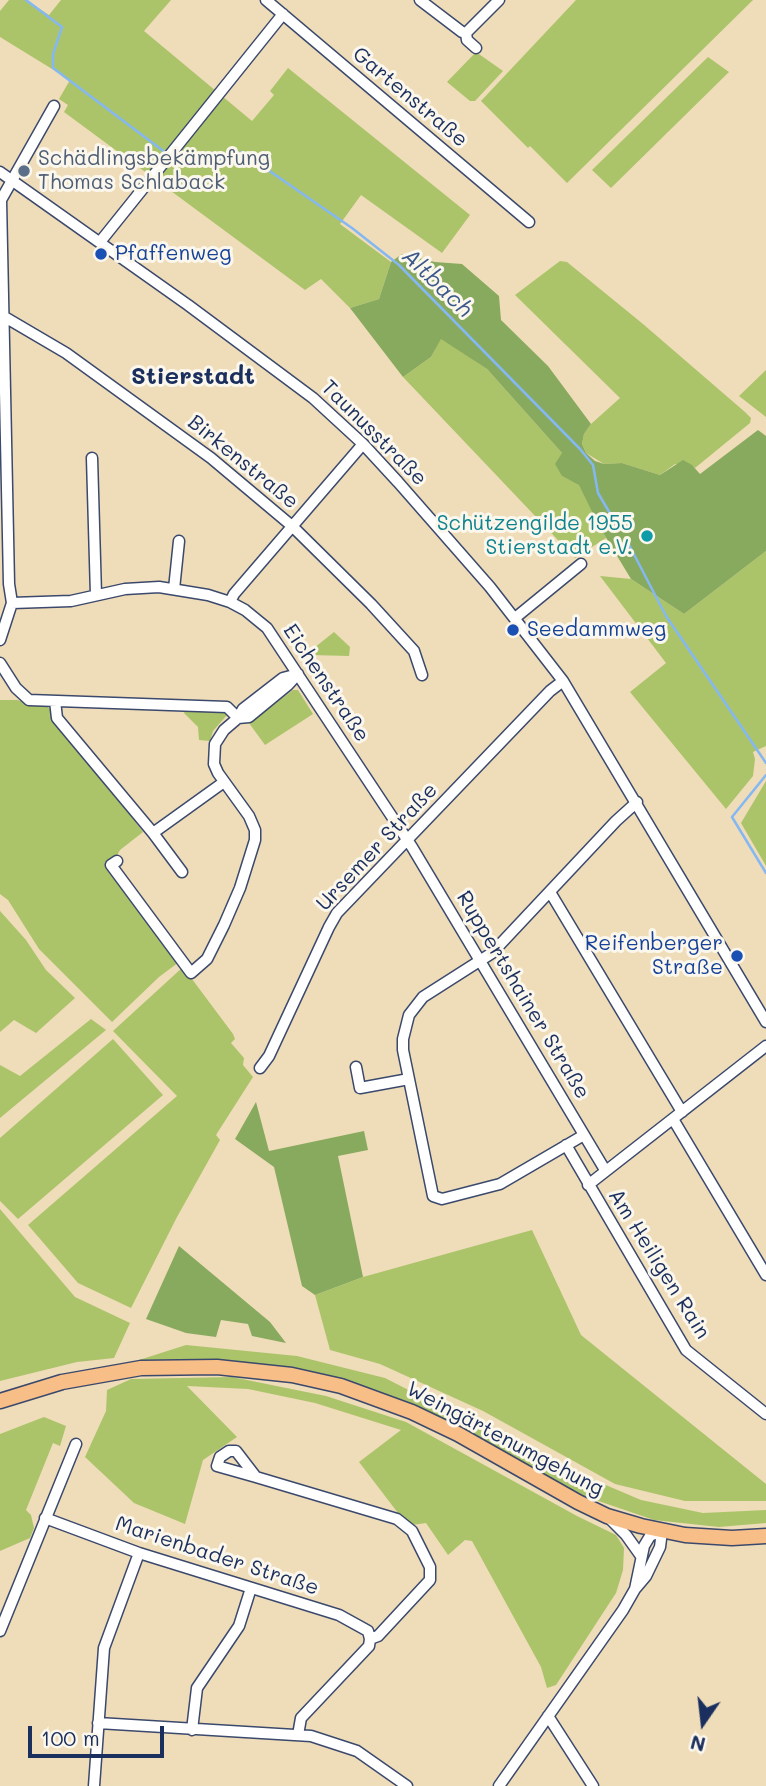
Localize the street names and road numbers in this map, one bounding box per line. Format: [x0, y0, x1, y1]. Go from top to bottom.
street label: Gartenstraße [347, 42, 473, 152]
street label: Taunusstraße [316, 375, 432, 491]
street label: Birkenstraße [183, 410, 303, 514]
street label: Eichenstraße [277, 619, 375, 747]
street label: Ursemer Straße [311, 778, 443, 916]
street label: Ruppertshainer Straße [451, 886, 595, 1104]
street label: Am Heiligen Rain [603, 1184, 715, 1344]
street label: Weingärtenumgehung [402, 1376, 608, 1502]
street label: Marienbader Straße [112, 1511, 322, 1601]

